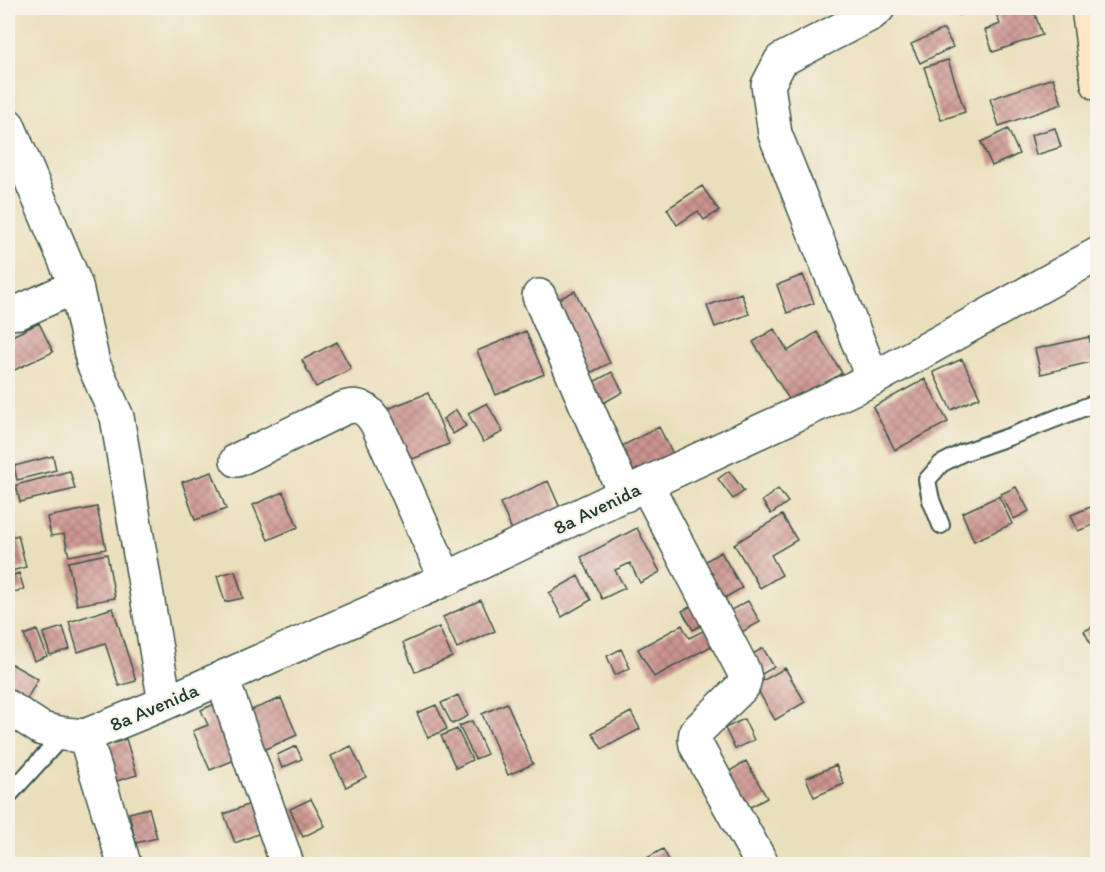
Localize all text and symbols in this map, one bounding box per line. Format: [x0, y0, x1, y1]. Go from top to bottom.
street label: 8a Avenida [549, 476, 645, 539]
street label: 8a Avenida [106, 677, 203, 736]

